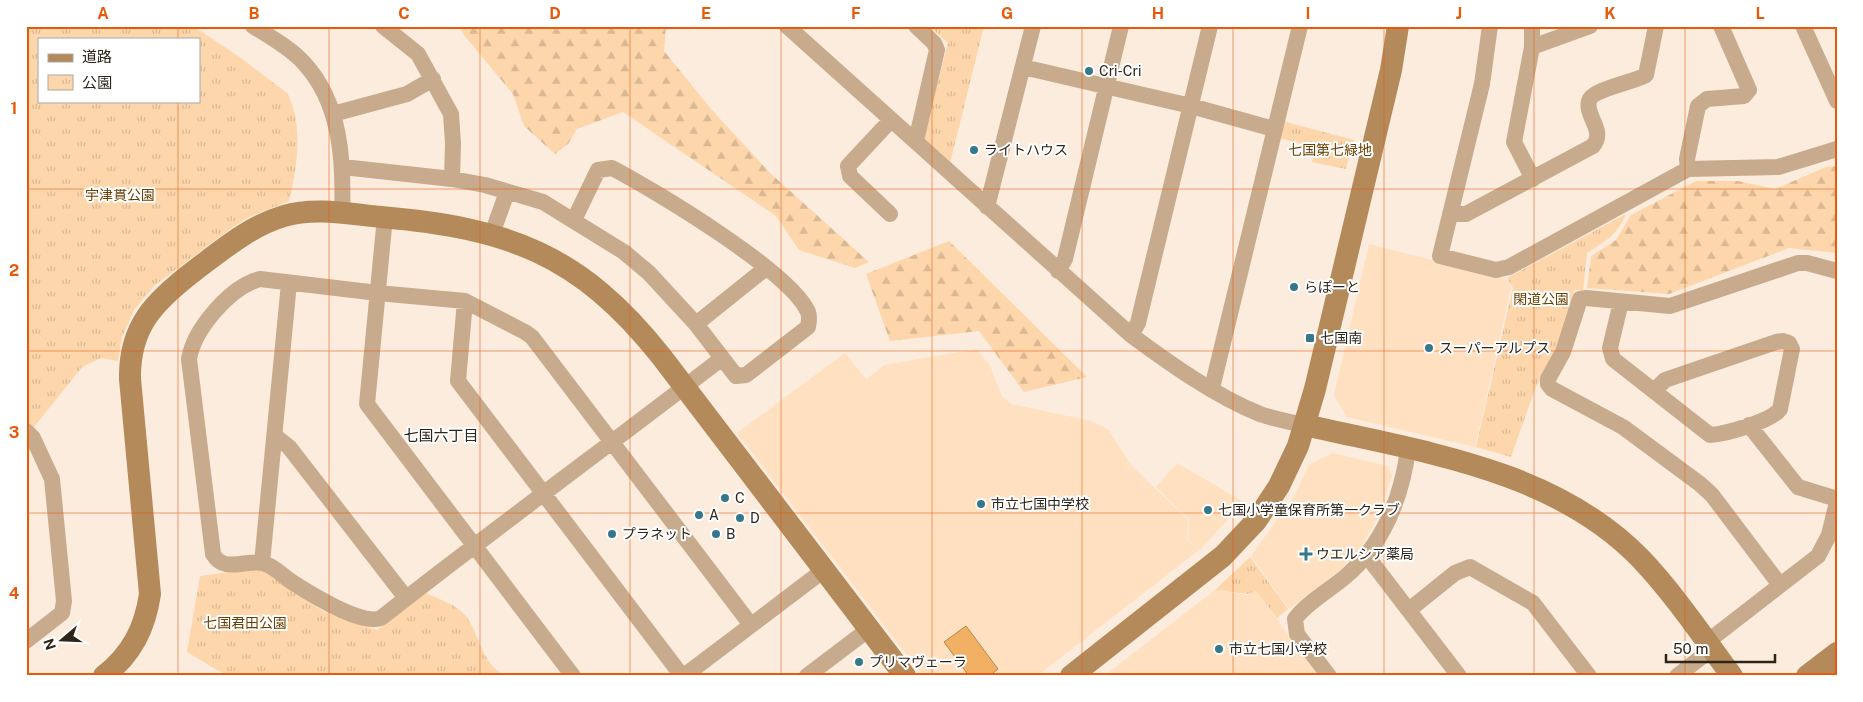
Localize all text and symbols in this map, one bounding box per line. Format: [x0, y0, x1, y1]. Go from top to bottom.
text: A [97, 4, 109, 23]
text: B [249, 4, 260, 23]
text: C [398, 4, 410, 23]
text: D [549, 4, 561, 23]
text: E [701, 4, 711, 23]
text: F [851, 4, 861, 23]
text: G [1001, 4, 1013, 23]
text: H [1152, 4, 1164, 23]
text: I [1306, 4, 1310, 23]
text: J [1456, 4, 1462, 23]
text: K [1604, 4, 1616, 23]
text: L [1755, 4, 1765, 23]
legend [38, 38, 200, 102]
text: 道路 [82, 48, 112, 65]
place label: Cri-Cri [1099, 63, 1141, 79]
marker: Cri-Cri [1083, 65, 1095, 77]
text: 公園 [82, 74, 112, 91]
text: 1 [11, 99, 17, 118]
place label: ライトハウス [984, 142, 1068, 158]
park label: 七国第七緑地 [1288, 142, 1372, 158]
marker: ライトハウス [968, 144, 980, 156]
park label: 宇津貫公園 [85, 187, 155, 203]
text: 2 [9, 261, 19, 280]
place label: らぽーと [1304, 279, 1360, 295]
marker: らぽーと [1288, 281, 1300, 293]
park label: 閑道公園 [1513, 291, 1569, 307]
place label: 七国南 [1320, 330, 1362, 346]
marker: 七国南 [1304, 332, 1316, 344]
place label: スーパーアルプス [1439, 340, 1550, 356]
marker: スーパーアルプス [1423, 342, 1435, 354]
text: 3 [9, 423, 19, 442]
district label: 七国六丁目 [403, 427, 479, 444]
place label: C [735, 490, 745, 506]
marker: C [719, 492, 731, 504]
place label: 市立七国中学校 [991, 496, 1089, 512]
marker: 市立七国中学校 [975, 498, 987, 510]
place label: 七国小学童保育所第一クラブ [1218, 502, 1400, 518]
marker: 七国小学童保育所第一クラブ [1202, 504, 1214, 516]
place label: A [709, 507, 719, 523]
marker: A [693, 509, 705, 521]
place label: D [750, 510, 760, 526]
marker: D [734, 512, 746, 524]
place label: プラネット [622, 526, 692, 542]
place label: B [726, 526, 735, 542]
marker: プラネット [606, 528, 618, 540]
marker: B [710, 528, 722, 540]
place label: ウエルシア薬局 [1316, 546, 1414, 562]
marker: ウエルシア薬局 [1300, 548, 1312, 560]
text: 4 [9, 584, 20, 603]
north arrow [38, 614, 88, 664]
park label: 七国君田公園 [203, 615, 287, 631]
scale bar [1666, 632, 1774, 664]
text: N [40, 636, 59, 652]
text: 50 m [1673, 640, 1708, 657]
place label: 市立七国小学校 [1229, 641, 1327, 657]
marker: 市立七国小学校 [1213, 643, 1225, 655]
place label: プリマヴェーラ [869, 654, 967, 670]
marker: プリマヴェーラ [853, 656, 865, 668]

